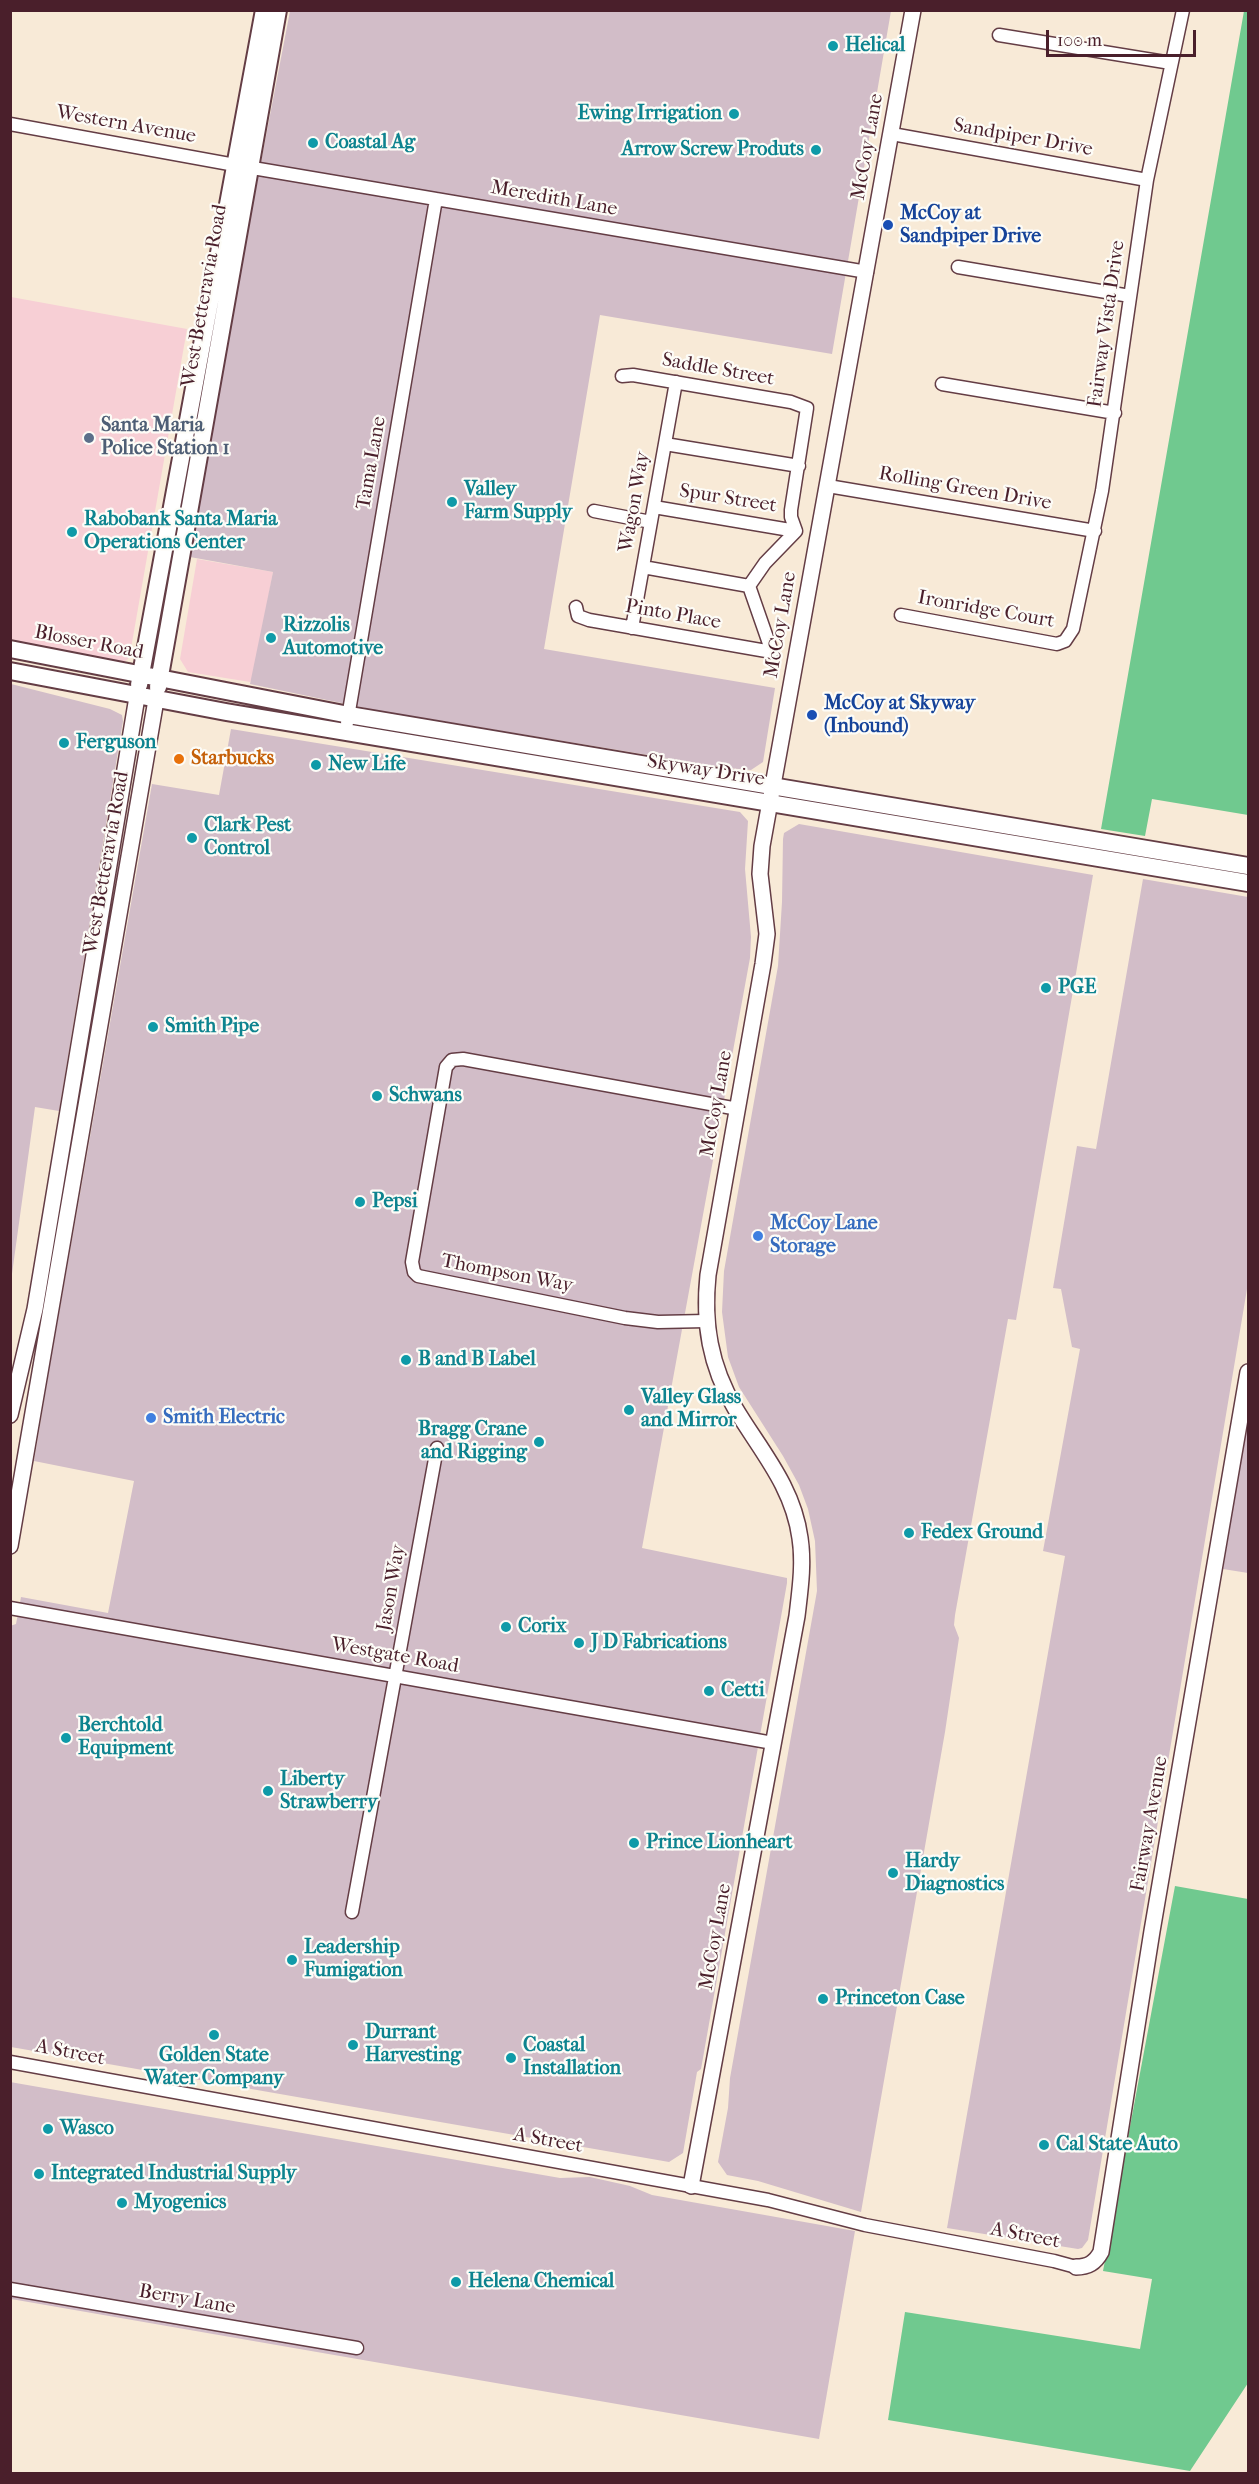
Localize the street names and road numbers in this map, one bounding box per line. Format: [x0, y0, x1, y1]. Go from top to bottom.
street label: McCoy Lane [847, 92, 889, 202]
street label: Western Avenue [54, 101, 198, 149]
street label: Sandpiper Drive [951, 114, 1095, 162]
street label: Meredith Lane [489, 176, 619, 222]
street label: West Betteravia Road [177, 203, 233, 389]
street label: Fairway Vista Drive [1083, 239, 1131, 409]
street label: Saddle Street [660, 348, 776, 392]
street label: Tama Lane [352, 415, 392, 511]
street label: Wagon Way [614, 450, 656, 554]
street label: Rolling Green Drive [877, 462, 1053, 516]
street label: Spur Street [678, 479, 778, 519]
street label: McCoy Lane [760, 570, 802, 680]
street label: Ironridge Court [916, 586, 1056, 634]
street label: Pinto Place [623, 595, 723, 635]
street label: Blosser Road [32, 621, 146, 665]
street label: Skyway Drive [646, 750, 766, 792]
street label: West Betteravia Road [79, 770, 135, 956]
street label: McCoy Lane [696, 1049, 738, 1159]
street label: Thompson Way [439, 1249, 575, 1299]
street label: Jason Way [373, 1543, 411, 1633]
street label: Westgate Road [330, 1633, 460, 1679]
street label: Fairway Avenue [1126, 1754, 1174, 1894]
street label: McCoy Lane [695, 1882, 737, 1992]
street label: A Street [33, 2035, 107, 2071]
street label: A Street [511, 2123, 585, 2159]
street label: A Street [988, 2218, 1062, 2254]
street label: Berry Lane [137, 2280, 237, 2320]

